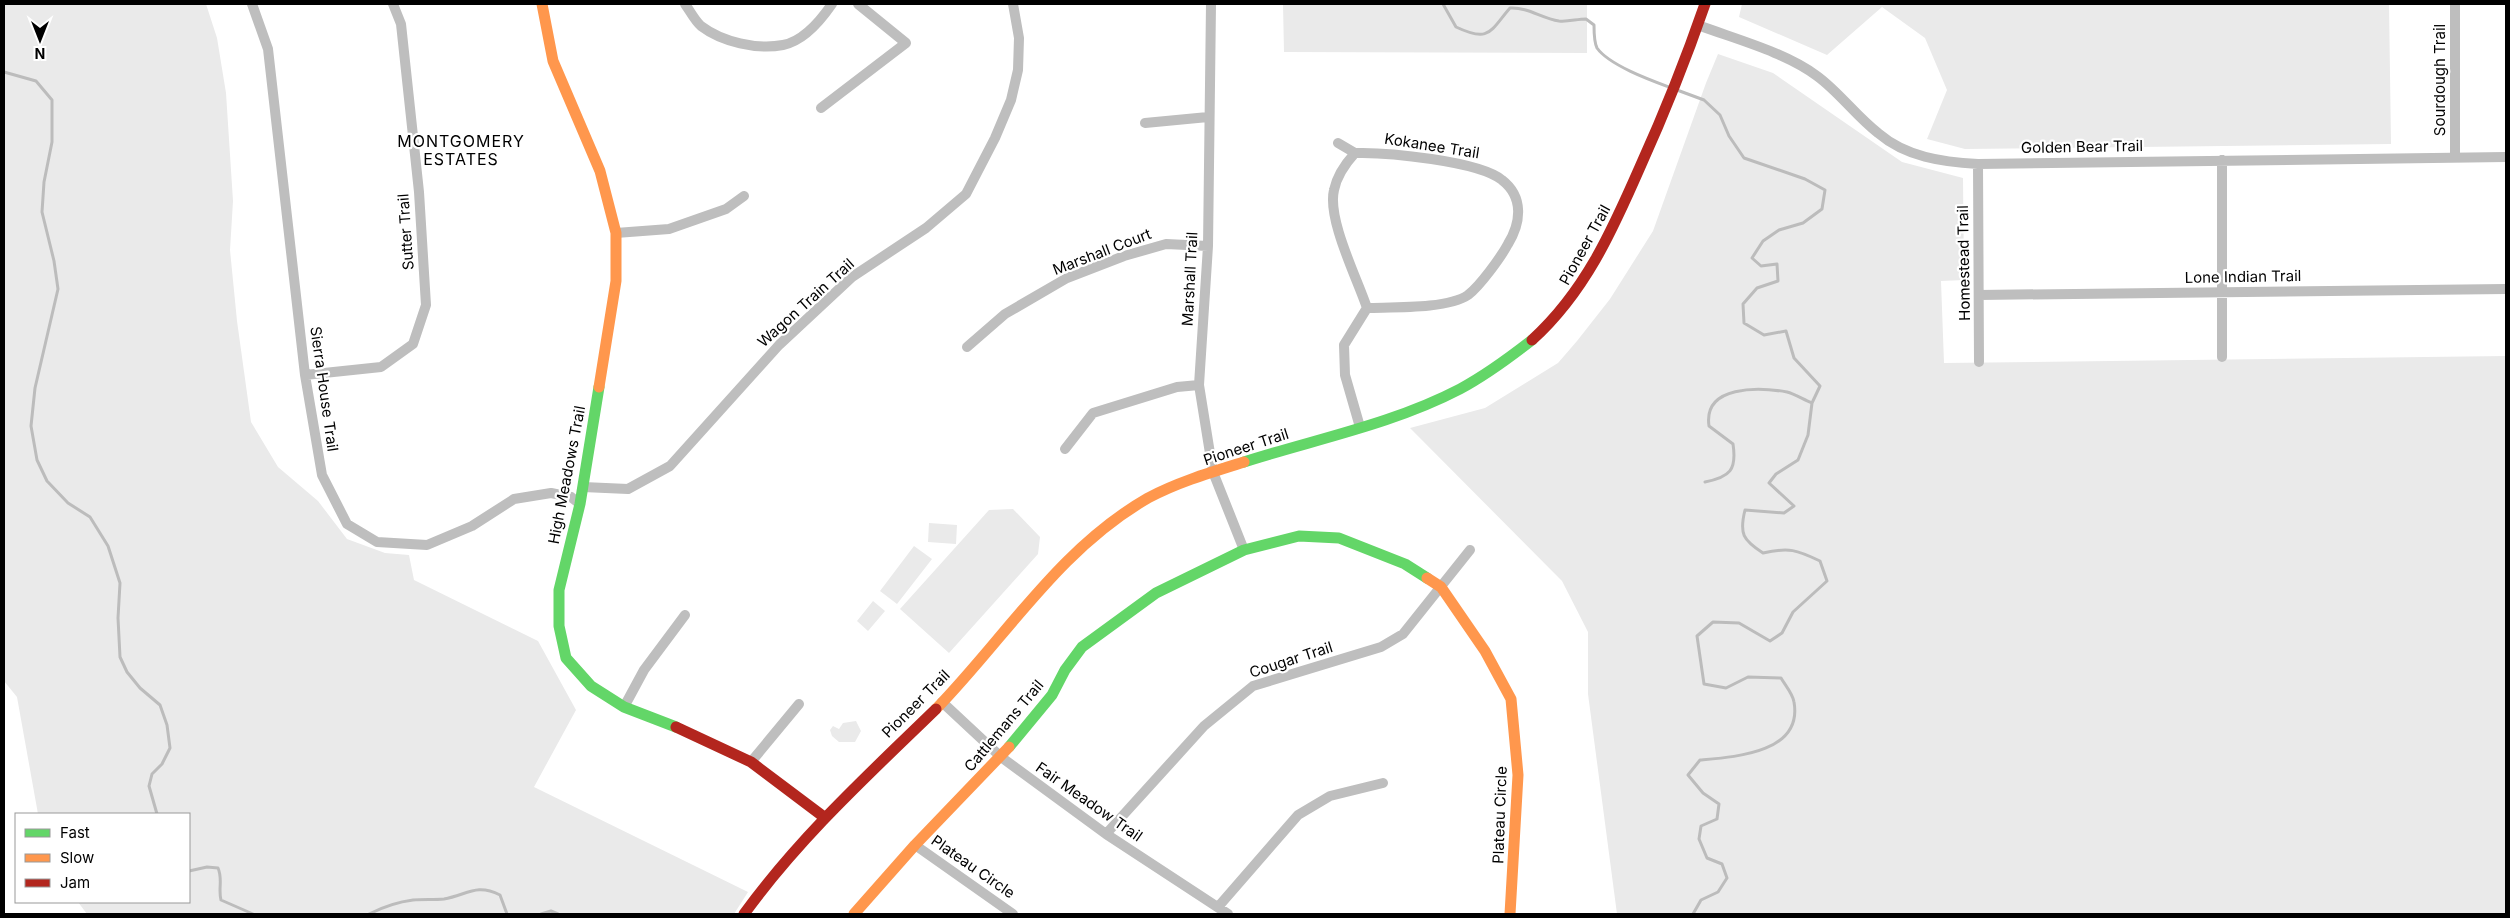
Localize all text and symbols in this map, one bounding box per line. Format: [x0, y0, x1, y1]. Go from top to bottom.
north arrow [15, 15, 65, 65]
street label: Sourdough Trail [2430, 24, 2449, 136]
text: N [35, 45, 45, 62]
street label: Kokanee Trail [1383, 129, 1481, 162]
district label: MONTGOMERY ESTATES [397, 131, 525, 169]
street label: Golden Bear Trail [2021, 136, 2143, 157]
street label: Sutter Trail [393, 193, 418, 271]
street label: Pioneer Trail [1555, 201, 1614, 288]
street label: Homestead Trail [1953, 205, 1974, 321]
street label: Marshall Court [1050, 224, 1154, 279]
street label: Marshall Trail [1178, 231, 1201, 327]
street label: Wagon Train Trail [753, 254, 858, 351]
street label: Lone Indian Trail [2184, 266, 2301, 287]
street label: Sierra House Trail [306, 325, 343, 453]
street label: High Meadows Trail [544, 404, 589, 546]
street label: Pioneer Trail [1201, 424, 1291, 469]
street label: Cougar Trail [1247, 637, 1335, 682]
street label: Pioneer Trail [878, 666, 954, 742]
street label: Cattlemans Trail [960, 676, 1048, 775]
street label: Fair Meadow Trail [1032, 758, 1146, 845]
street label: Plateau Circle [1488, 766, 1511, 864]
legend [15, 813, 190, 903]
text: Fast [60, 823, 90, 842]
street label: Plateau Circle [928, 831, 1019, 902]
text: Slow [60, 848, 94, 867]
text: Jam [60, 873, 90, 892]

